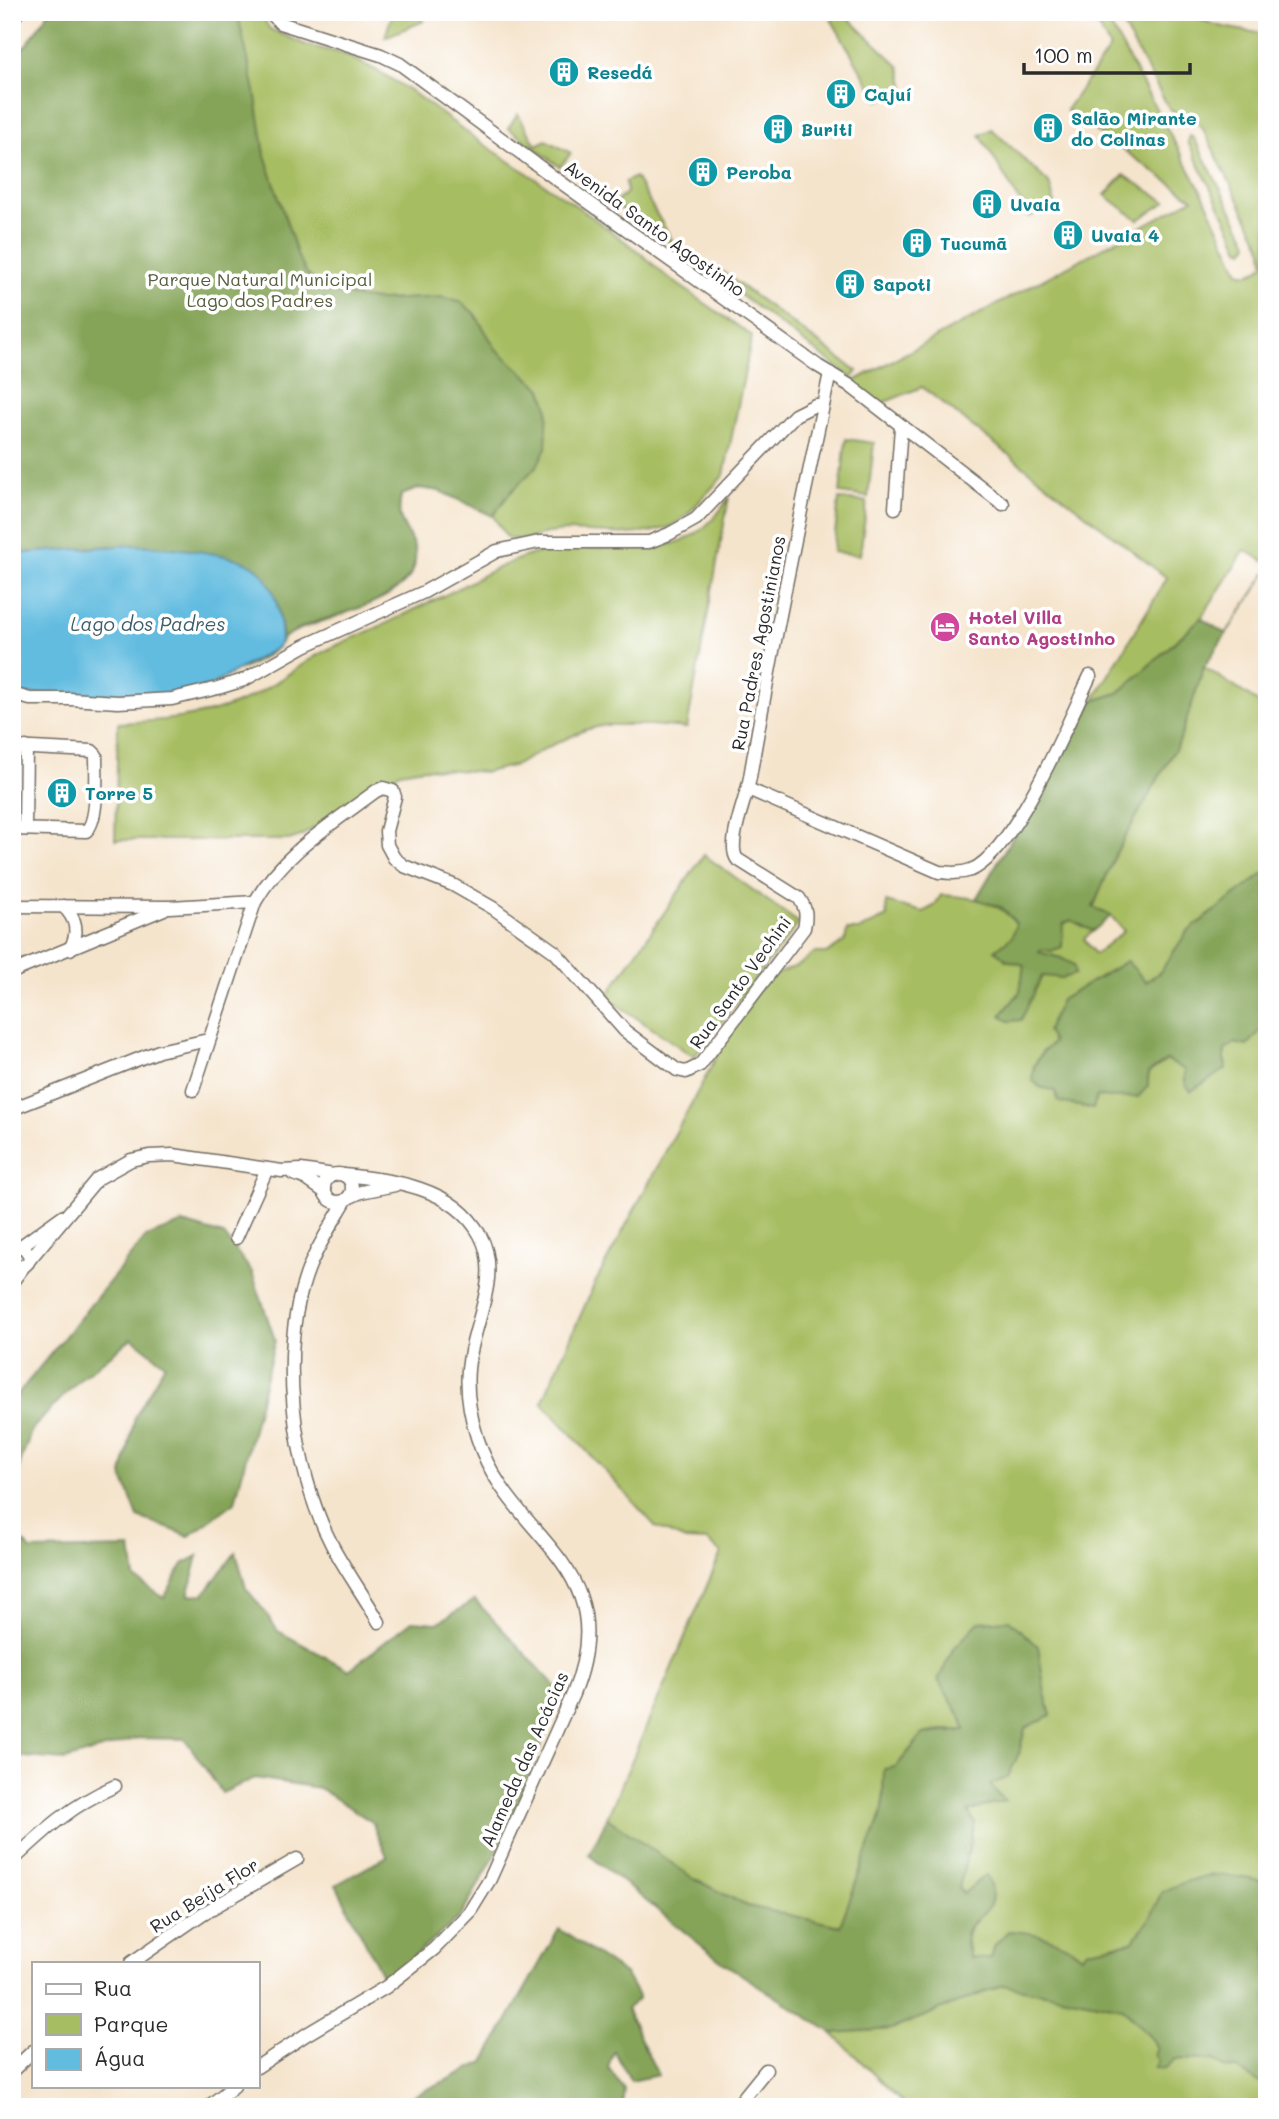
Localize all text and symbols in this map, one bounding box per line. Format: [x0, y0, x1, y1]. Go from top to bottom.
scale bar [1024, 32, 1190, 76]
text: 100 m [1034, 41, 1093, 68]
building icon: Resedá [547, 55, 581, 89]
place label: Resedá [587, 60, 652, 84]
building icon: Cajuí [824, 77, 858, 111]
place label: Cajuí [864, 82, 912, 106]
place label: Salão Mirante do Colinas [1071, 106, 1197, 151]
building icon: Salão Mirante do Colinas [1031, 111, 1065, 145]
building icon: Buriti [761, 112, 795, 146]
place label: Buriti [801, 117, 853, 141]
street label: Avenida Santo Agostinho [560, 154, 750, 302]
building icon: Peroba [686, 155, 720, 189]
place label: Peroba [726, 160, 792, 184]
building icon: Uvaia [970, 187, 1004, 221]
place label: Uvaia [1010, 192, 1061, 216]
building icon: Uvaia 4 [1051, 218, 1085, 252]
place label: Uvaia 4 [1091, 223, 1160, 247]
building icon: Tucumã [900, 226, 934, 260]
place label: Tucumã [940, 231, 1007, 255]
park label: Parque Natural Municipal Lago dos Padres [148, 267, 372, 312]
building icon: Sapoti [833, 267, 867, 301]
place label: Sapoti [873, 272, 932, 296]
street label: Rua Padres Agostinianos [725, 533, 791, 753]
place label: Hotel Villa Santo Agostinho [968, 605, 1115, 650]
hotel icon: Hotel Villa Santo Agostinho [928, 610, 962, 644]
water label: Lago dos Padres [71, 611, 225, 636]
building icon: Torre 5 [45, 776, 79, 810]
place label: Torre 5 [85, 781, 153, 805]
street label: Rua Santo Vechini [684, 911, 796, 1053]
street label: Alameda das Acácias [474, 1668, 574, 1850]
street label: Rua Beíja Flor [145, 1852, 263, 1938]
legend [32, 1962, 259, 2088]
text: Rua [94, 1974, 132, 2001]
text: Parque [94, 2010, 168, 2037]
text: Água [94, 2044, 145, 2071]

